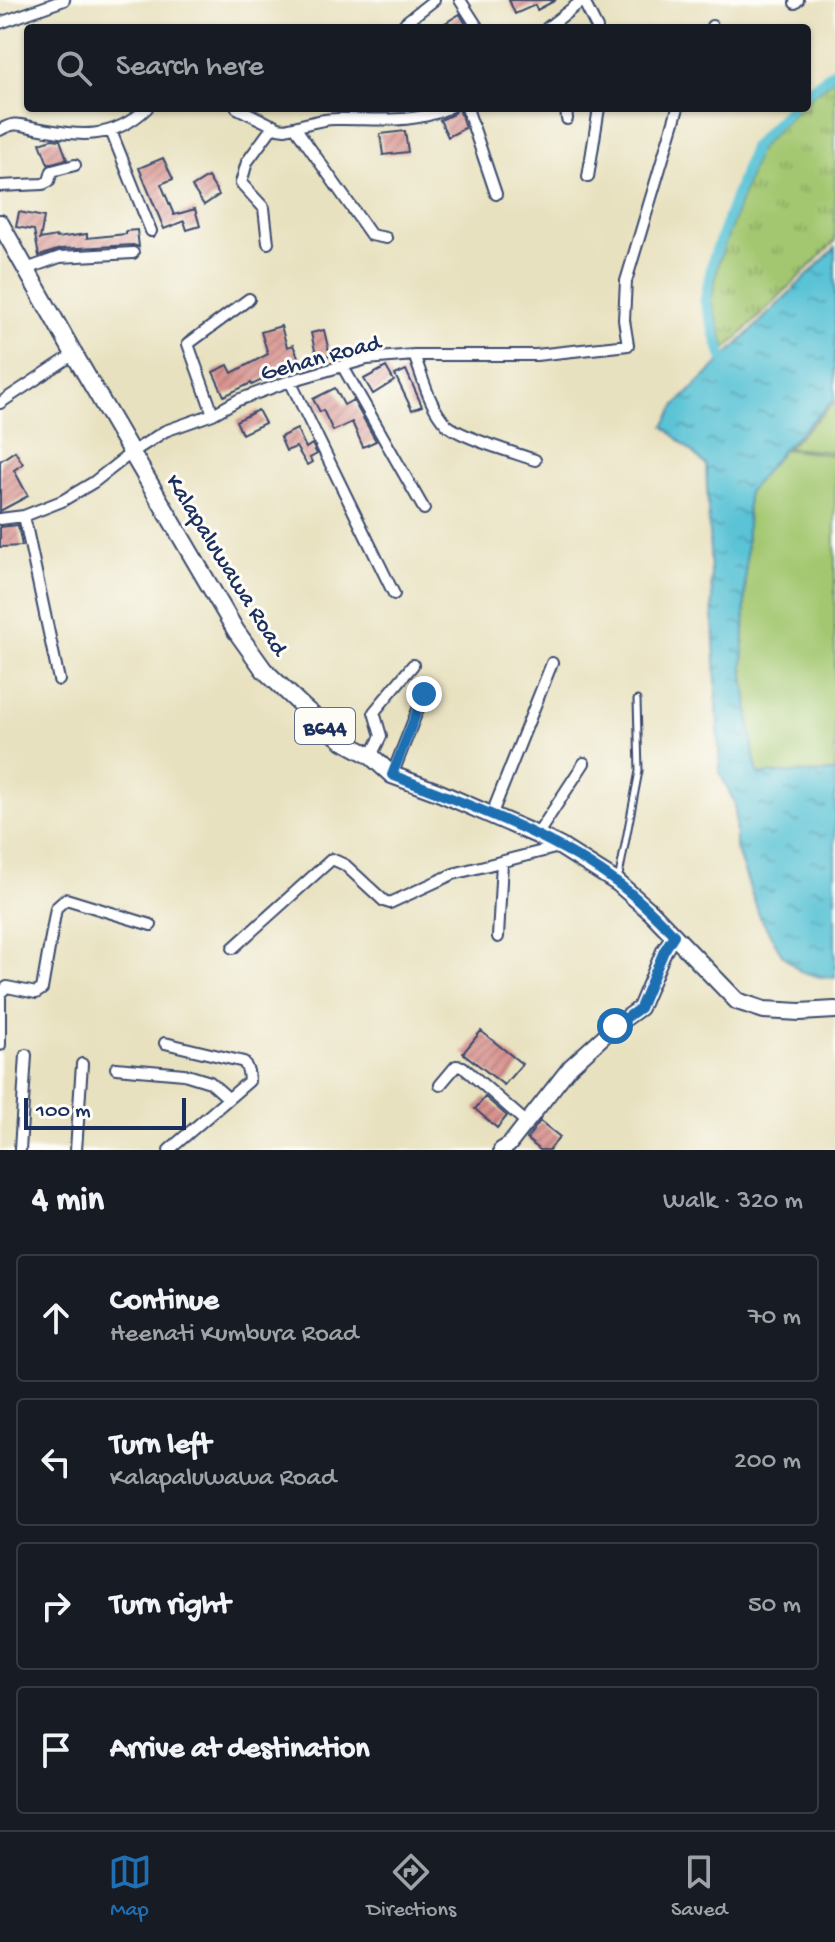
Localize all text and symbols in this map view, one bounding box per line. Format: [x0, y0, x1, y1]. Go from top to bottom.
search box [24, 24, 811, 112]
icon: search [52, 46, 96, 90]
text: Search here [116, 51, 264, 86]
street label: Gehan Road [258, 329, 386, 389]
street label: Kalapaluwawa Road [157, 470, 294, 664]
route end [406, 676, 442, 712]
road number: B644 [295, 708, 355, 744]
route start [597, 1008, 633, 1044]
scale bar [24, 1094, 186, 1130]
text: 100 m [36, 1099, 91, 1125]
text: 4 min [32, 1182, 104, 1222]
text: Walk · 320 m [663, 1187, 803, 1218]
text: Continue [110, 1285, 219, 1320]
icon: ahead [34, 1296, 78, 1340]
text: 70 m [748, 1303, 801, 1334]
text: Heenati Kumbura Road [110, 1320, 358, 1351]
text: Turn left [110, 1429, 211, 1464]
icon: left [34, 1440, 78, 1484]
text: 200 m [734, 1447, 801, 1478]
text: Kalapaluwawa Road [110, 1464, 336, 1495]
icon: right [34, 1584, 78, 1628]
text: Turn right [110, 1589, 230, 1624]
text: 50 m [748, 1591, 801, 1622]
icon: arrive [34, 1728, 78, 1772]
text: Arrive at destination [110, 1733, 370, 1768]
tab: Map [108, 1850, 152, 1924]
tab: Directions [367, 1850, 456, 1924]
tab: Saved [671, 1850, 727, 1924]

